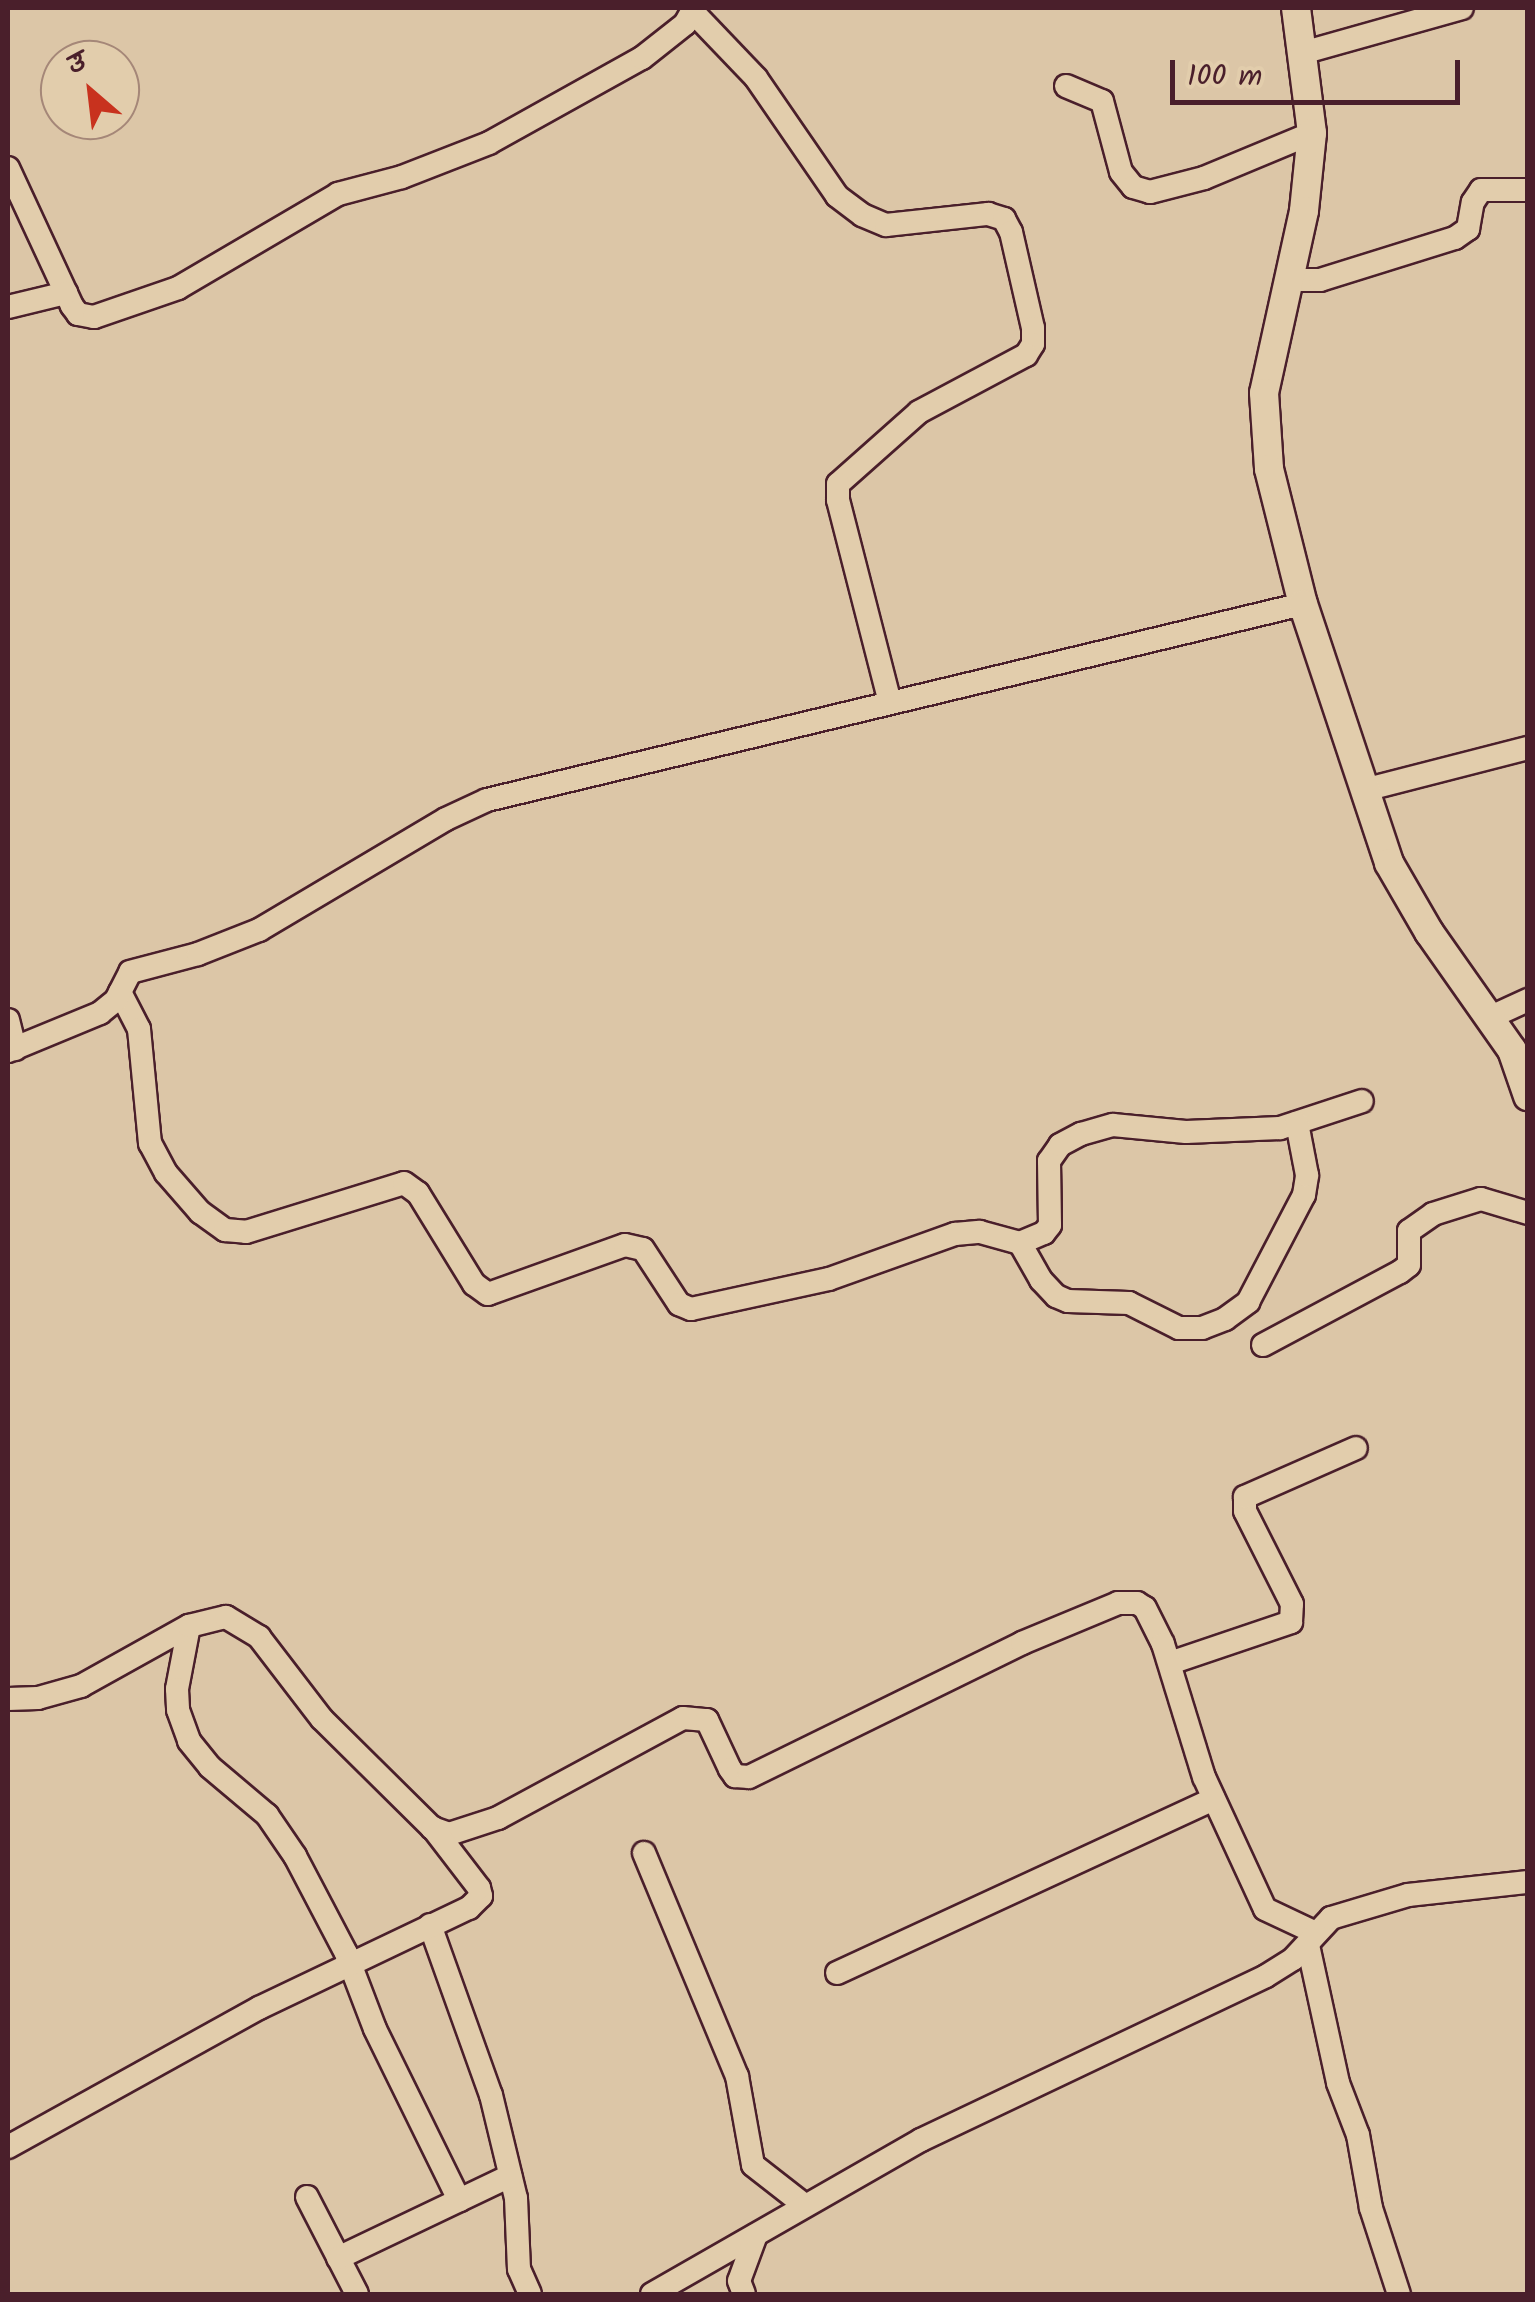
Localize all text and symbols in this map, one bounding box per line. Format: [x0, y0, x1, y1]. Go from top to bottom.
north arrow [40, 40, 140, 140]
scale bar [1175, 40, 1465, 102]
text: उ [58, 41, 95, 89]
text: 100 m [1187, 53, 1262, 101]

